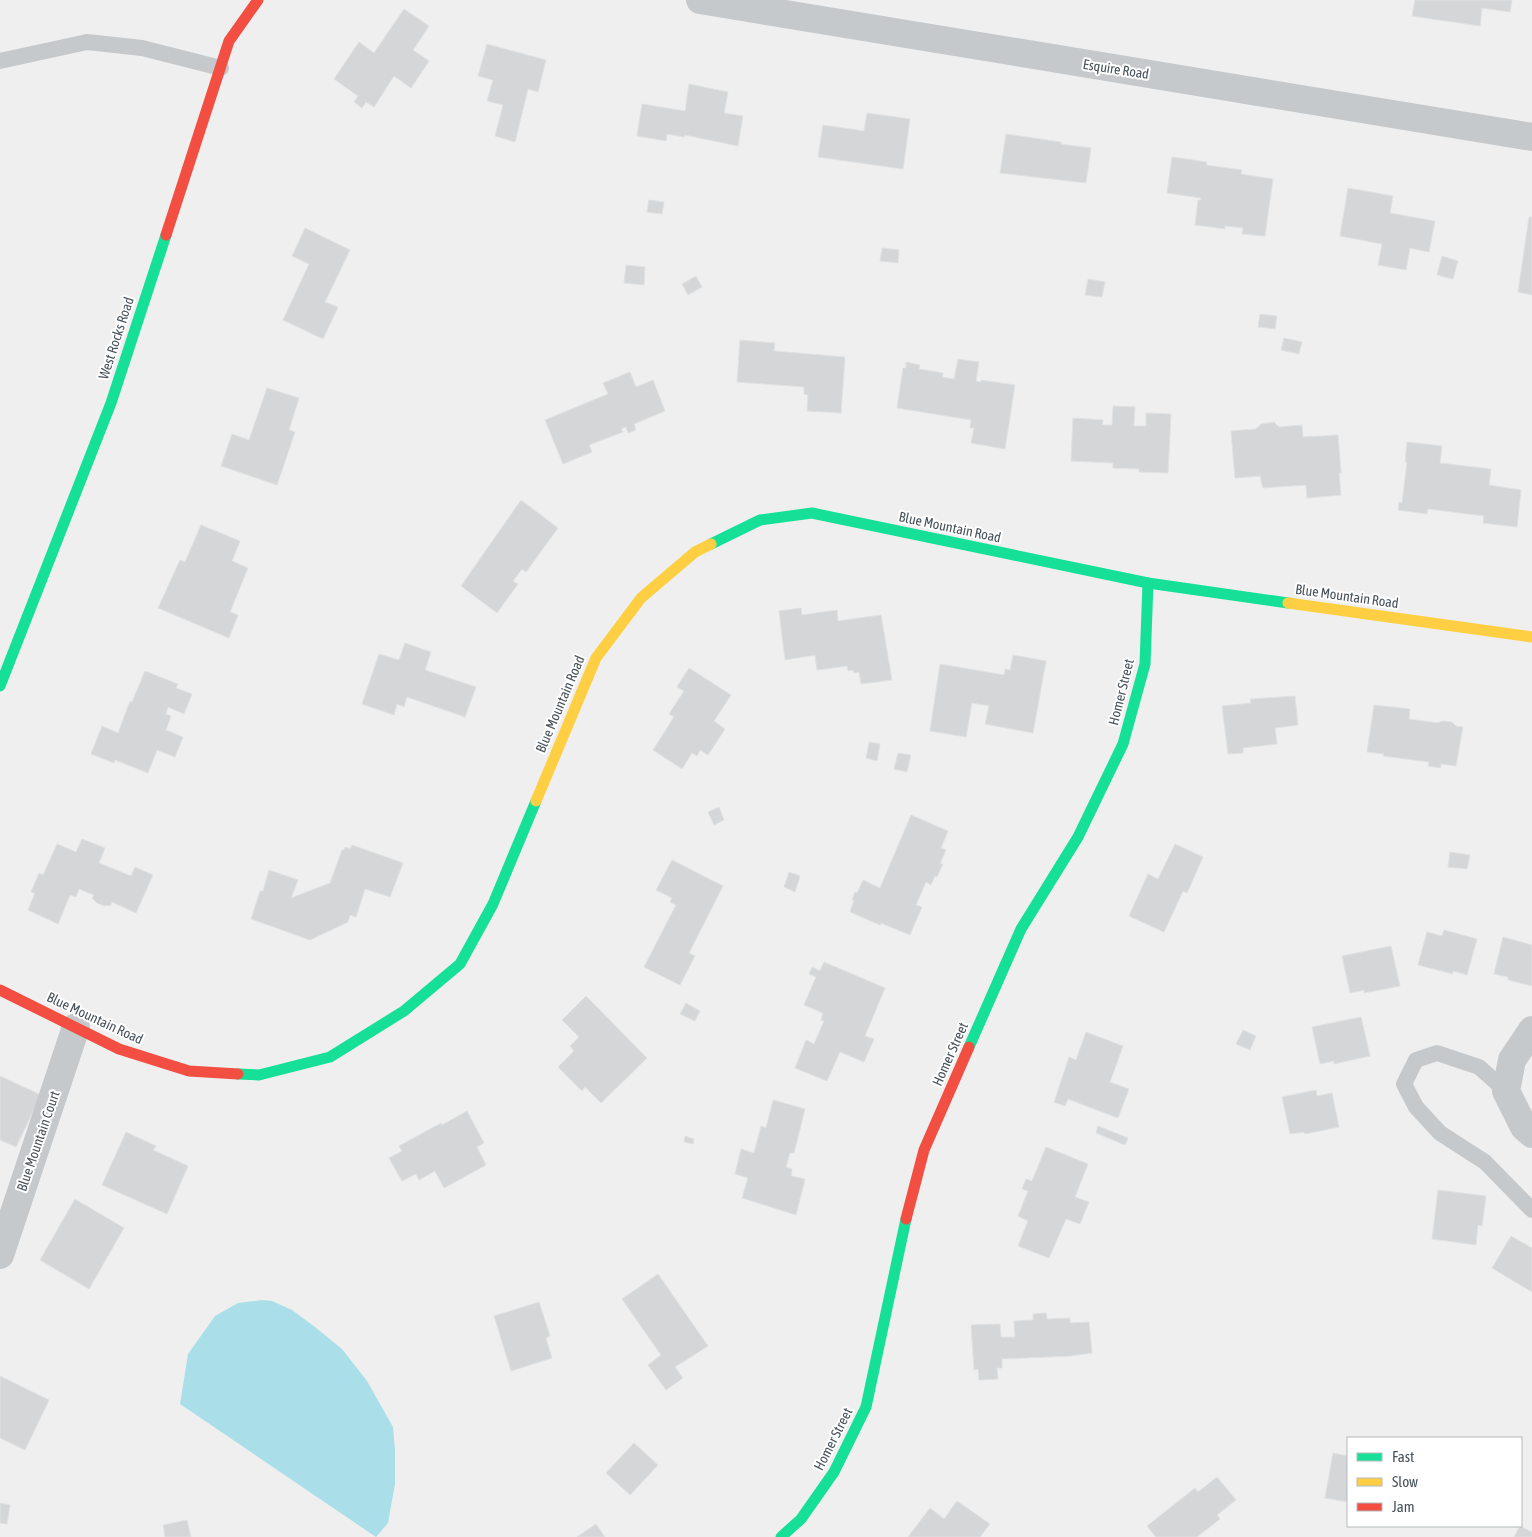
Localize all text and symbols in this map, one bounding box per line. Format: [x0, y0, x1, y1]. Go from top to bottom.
street label: Esquire Road [1082, 56, 1150, 82]
street label: West Rocks Road [95, 295, 137, 381]
street label: Blue Mountain Road [897, 508, 1003, 546]
street label: Blue Mountain Road [1294, 581, 1400, 611]
street label: Blue Mountain Road [532, 653, 588, 755]
street label: Homer Street [1105, 657, 1137, 727]
street label: Blue Mountain Road [44, 989, 146, 1047]
street label: Homer Street [929, 1020, 971, 1088]
street label: Blue Mountain Court [13, 1089, 63, 1193]
street label: Homer Street [810, 1405, 856, 1473]
legend [1347, 1437, 1522, 1527]
text: Fast [1392, 1448, 1414, 1465]
text: Slow [1392, 1473, 1418, 1490]
text: Jam [1392, 1498, 1415, 1515]

